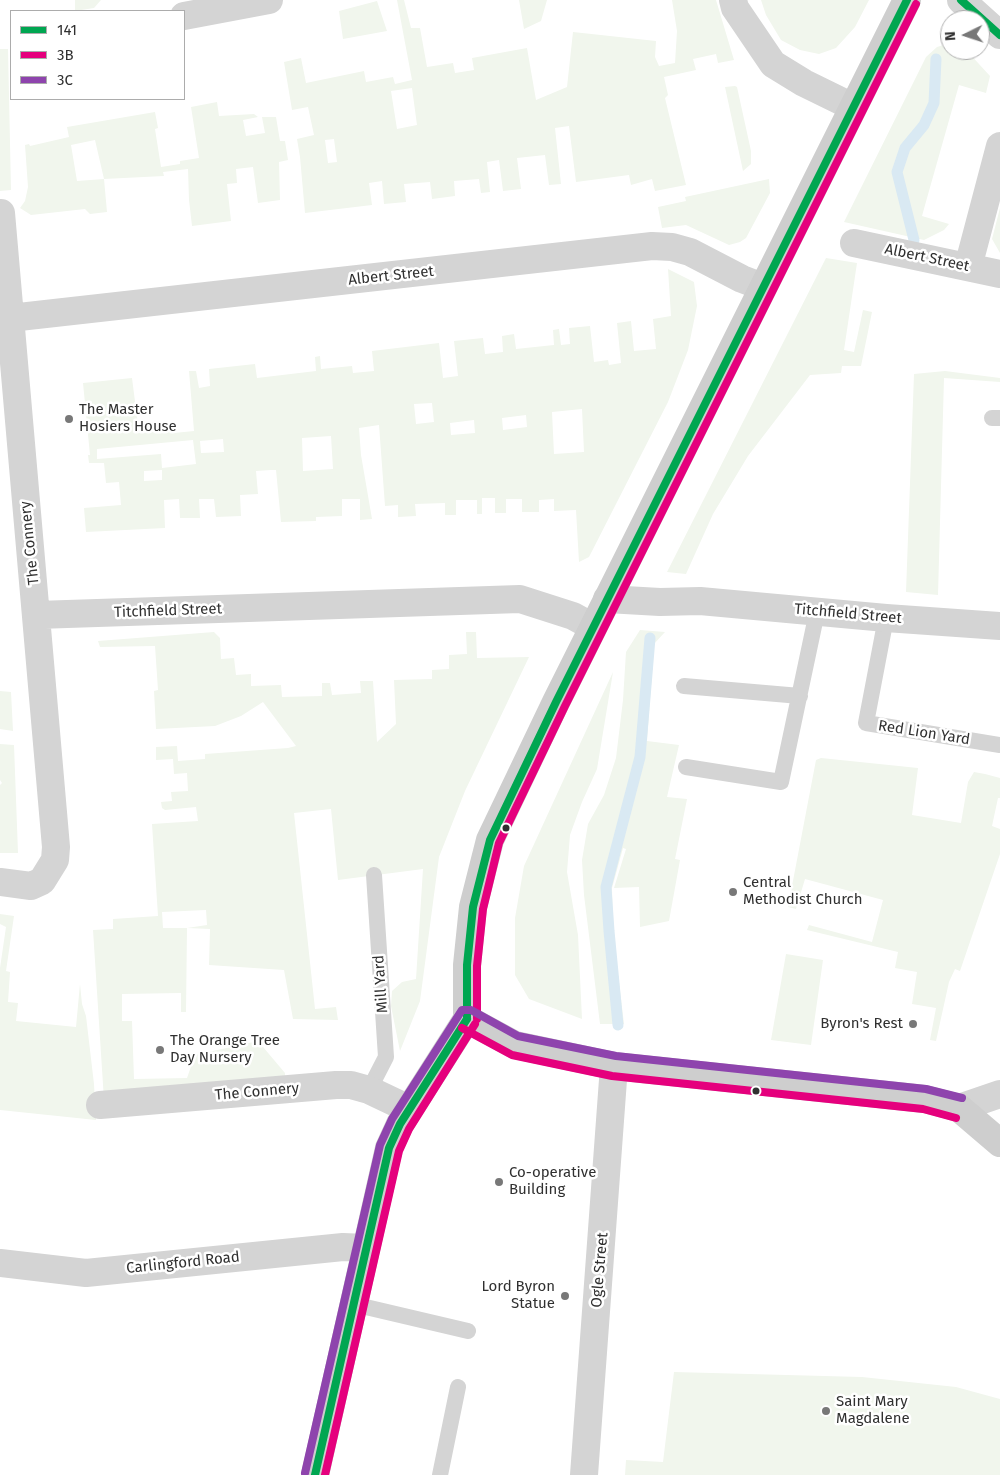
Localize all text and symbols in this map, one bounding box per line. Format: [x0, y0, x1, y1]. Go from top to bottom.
legend [10, 10, 185, 100]
north arrow [940, 10, 990, 60]
text: 141 [57, 21, 77, 39]
text: N [942, 31, 959, 41]
text: 3B [57, 46, 74, 64]
text: 3C [57, 71, 73, 89]
street label: Albert Street [883, 240, 971, 276]
street label: Albert Street [347, 263, 435, 289]
place label: The Master Hosiers House [79, 401, 177, 436]
marker: The Master Hosiers House [63, 413, 75, 425]
street label: The Connery [17, 500, 43, 586]
street label: Titchfield Street [114, 600, 222, 622]
street label: Titchfield Street [793, 600, 903, 628]
street label: Red Lion Yard [877, 717, 971, 749]
unlabelled marker [501, 823, 511, 833]
place label: Central Methodist Church [743, 874, 862, 909]
marker: Central Methodist Church [727, 886, 739, 898]
street label: Mill Yard [370, 954, 392, 1014]
place label: Byron's Rest [820, 1015, 903, 1033]
marker: Byron's Rest [907, 1018, 919, 1030]
place label: The Orange Tree Day Nursery [170, 1032, 280, 1067]
marker: The Orange Tree Day Nursery [154, 1044, 166, 1056]
street label: The Connery [214, 1079, 300, 1105]
unlabelled marker [751, 1086, 761, 1096]
place label: Co-operative Building [509, 1164, 596, 1199]
marker: Co-operative Building [493, 1176, 505, 1188]
street label: Ogle Street [588, 1232, 612, 1308]
street label: Carlingford Road [125, 1248, 241, 1278]
place label: Lord Byron Statue [481, 1278, 555, 1313]
marker: Lord Byron Statue [559, 1290, 571, 1302]
place label: Saint Mary Magdalene [836, 1393, 910, 1428]
marker: Saint Mary Magdalene [820, 1405, 832, 1417]

